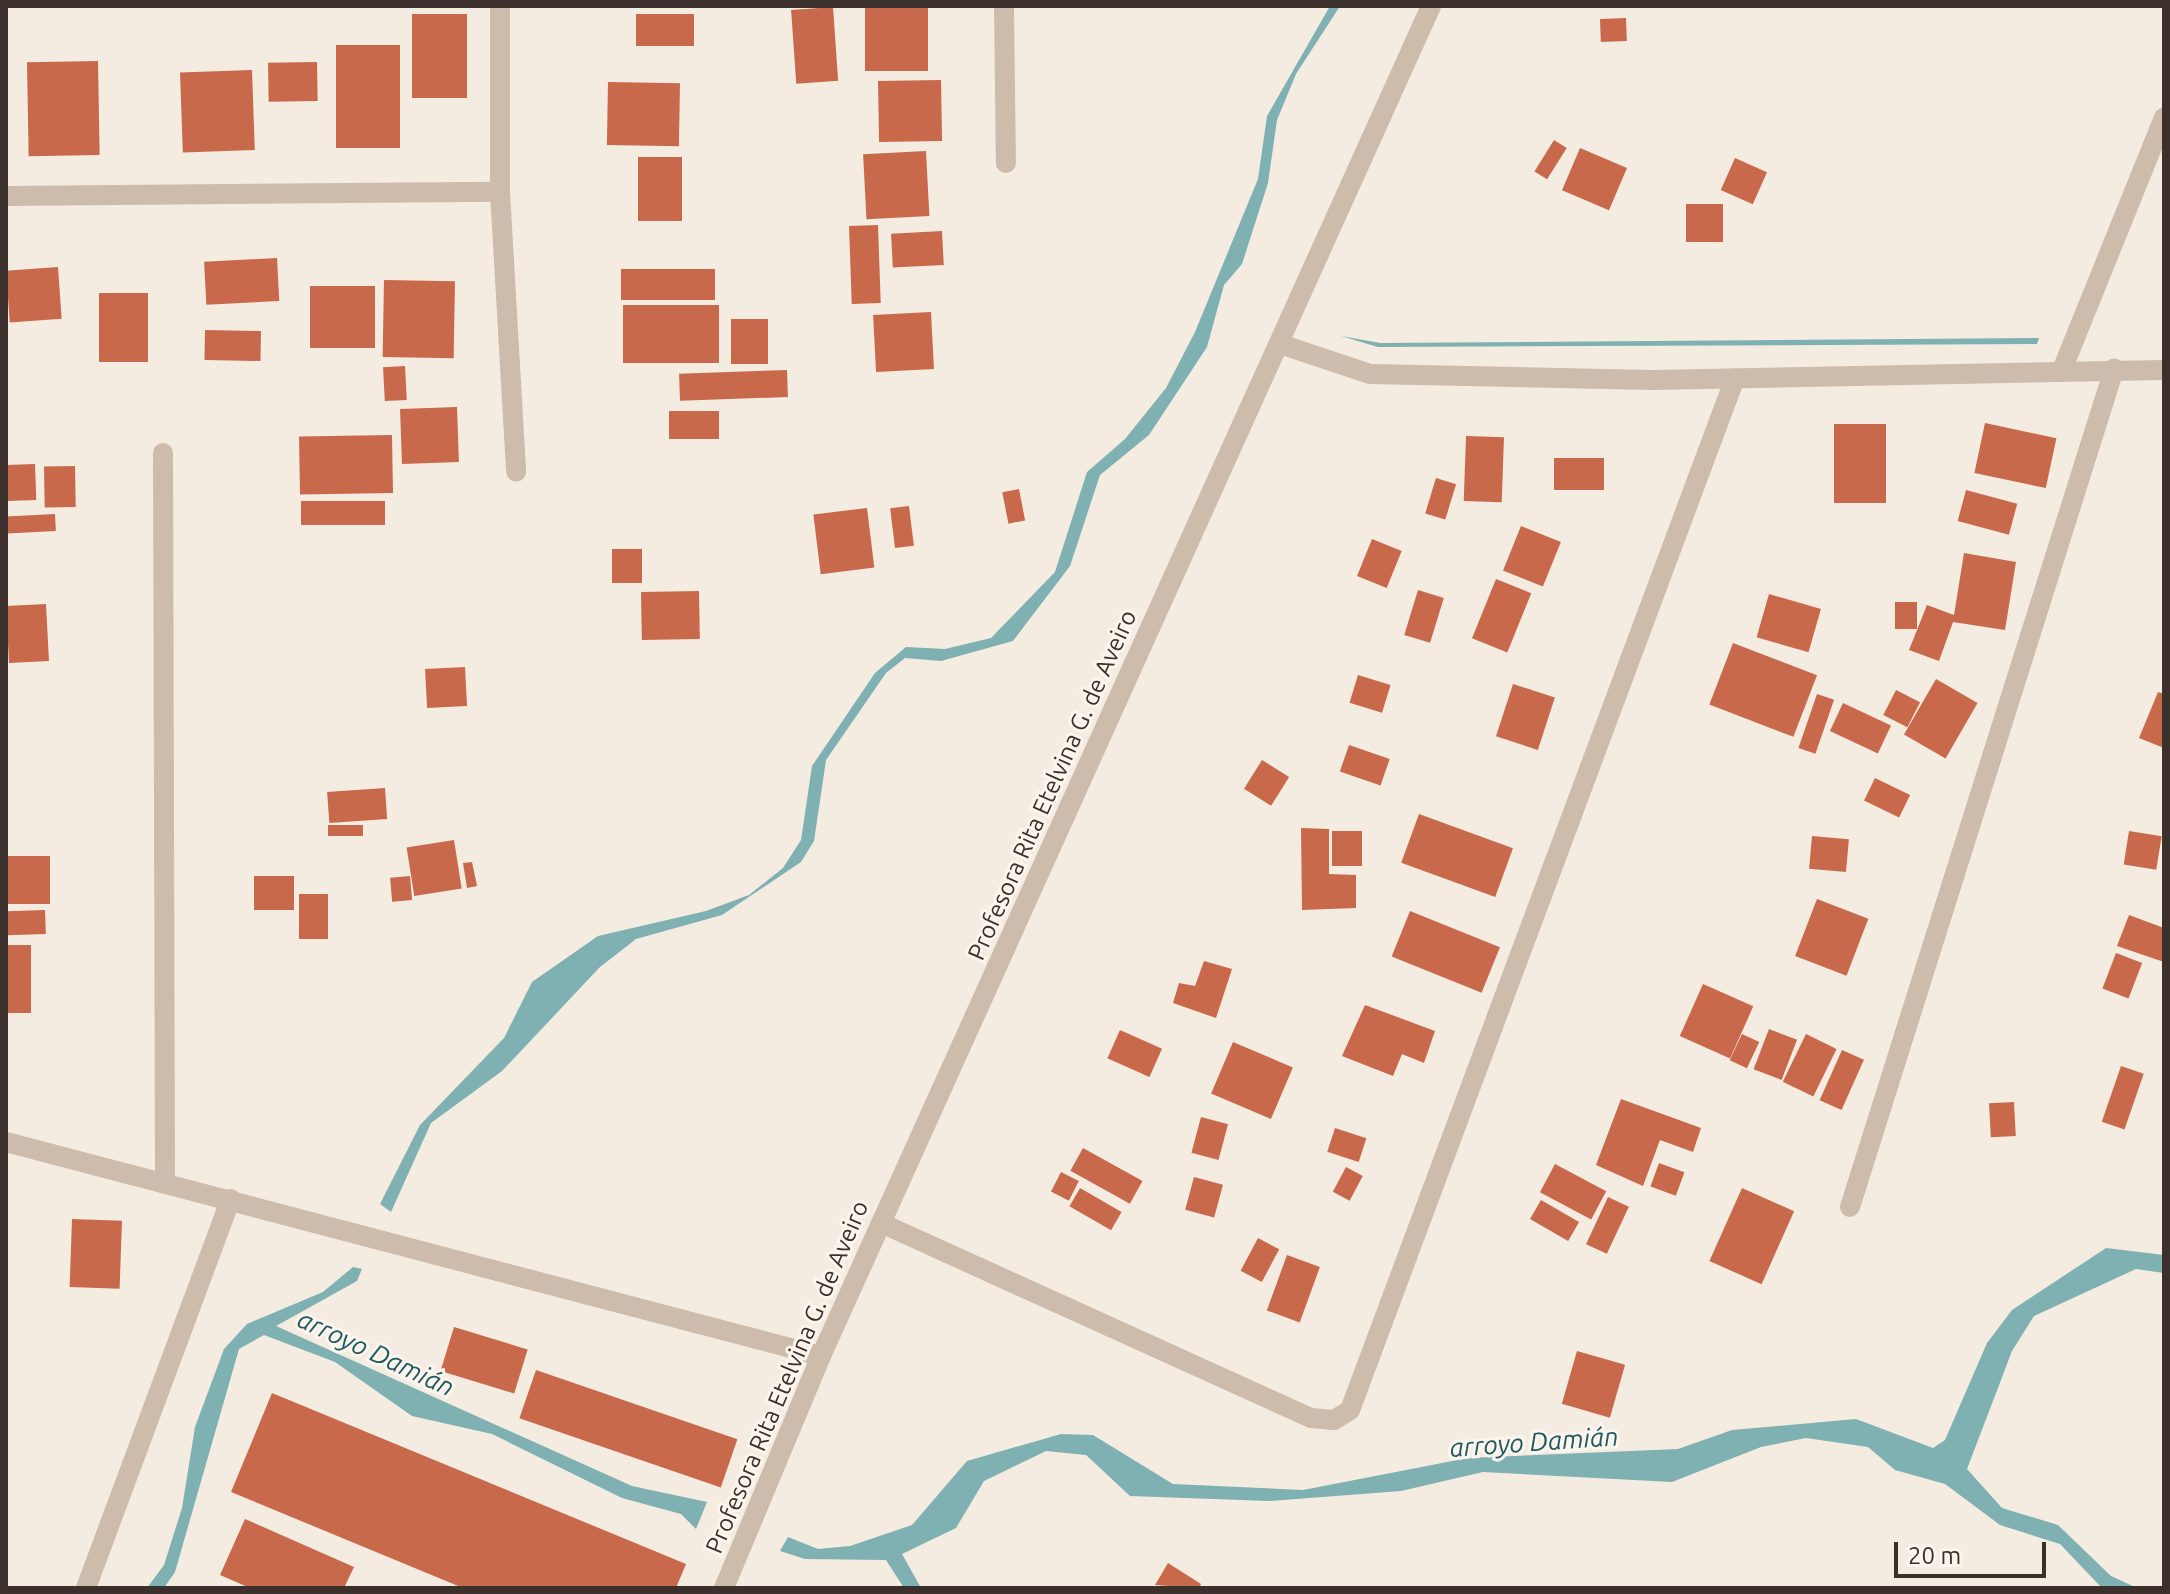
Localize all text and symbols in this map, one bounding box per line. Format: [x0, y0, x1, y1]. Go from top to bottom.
street label: Profesora Rita Etelvina G. de Aveiro [961, 605, 1143, 965]
street label: Profesora Rita Etelvina G. de Aveiro [699, 1196, 875, 1558]
water label: arroyo Damián [293, 1303, 459, 1403]
water label: arroyo Damián [1449, 1421, 1619, 1463]
scale bar [1898, 1526, 2050, 1576]
text: 20 m [1908, 1542, 1961, 1569]

